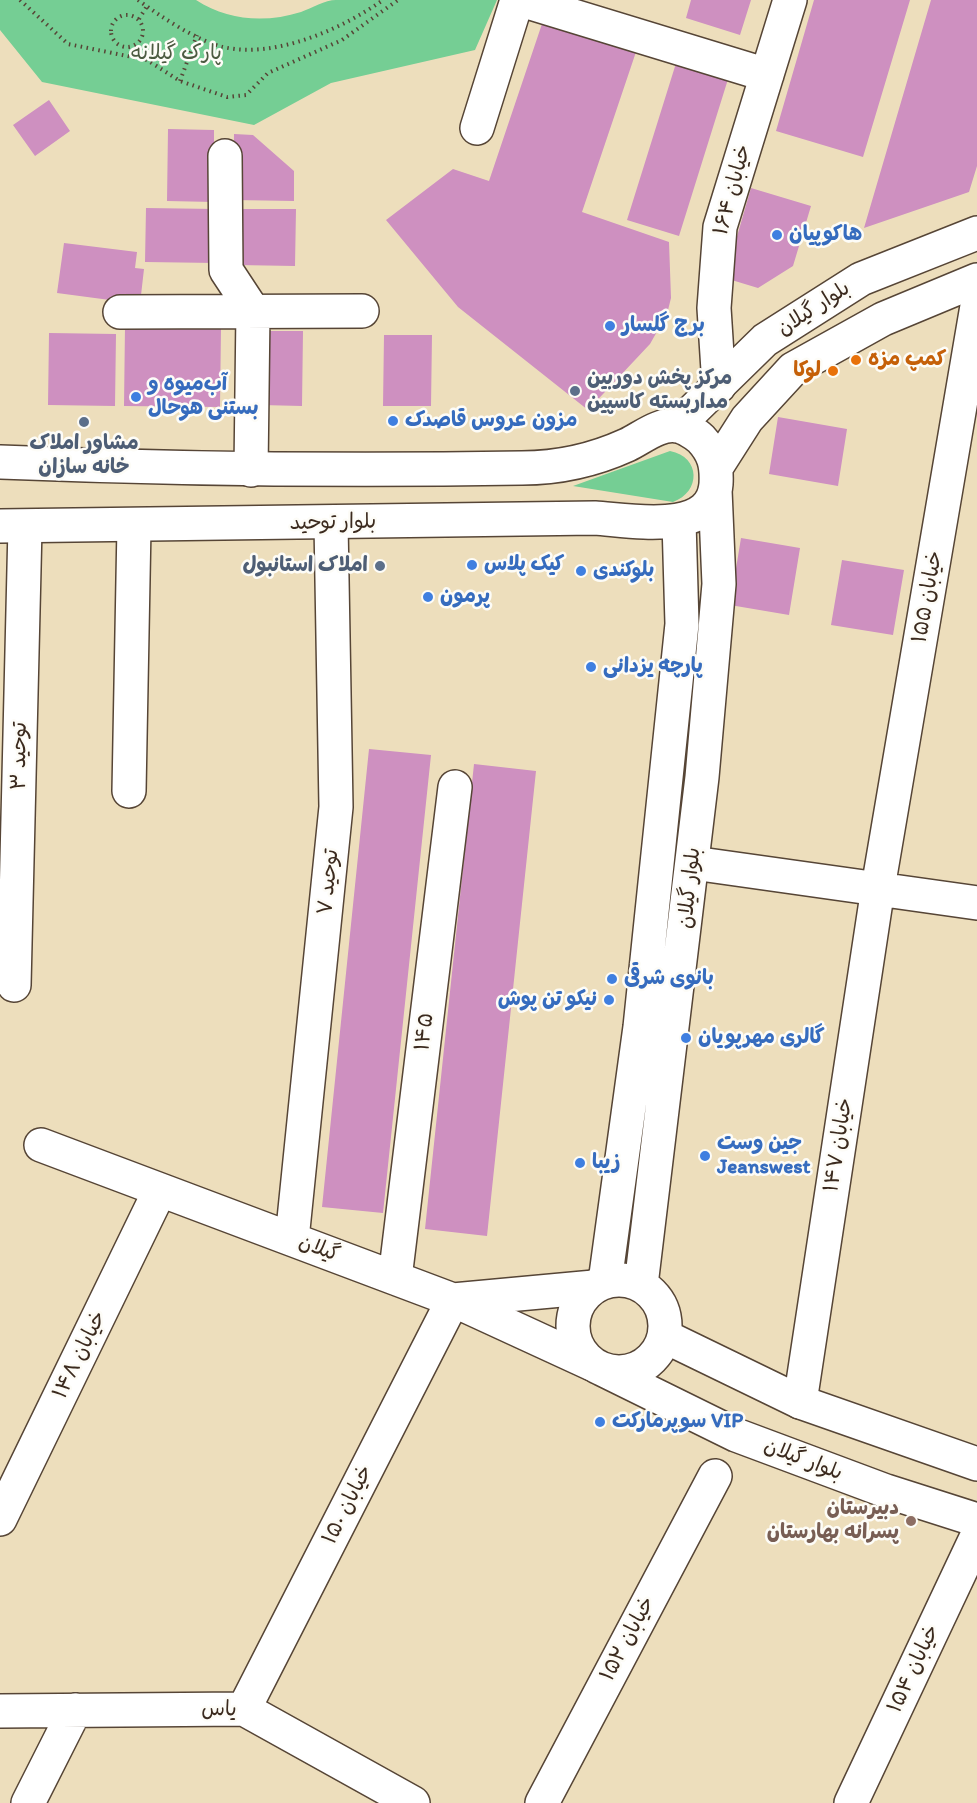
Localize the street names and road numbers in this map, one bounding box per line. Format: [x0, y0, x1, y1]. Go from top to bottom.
street label: ۱۶۴ خیابان [709, 142, 757, 238]
street label: بلوار گیلان [773, 276, 855, 342]
street label: بلوار توحید [289, 510, 377, 536]
street label: خیابان ۱۵۵ [908, 549, 948, 645]
street label: توحید ۳ [7, 722, 33, 790]
street label: بلوار گیلان [673, 846, 707, 930]
street label: توحید ۷ [313, 848, 345, 916]
street label: ۱۴۵ [410, 1012, 440, 1052]
street label: خیابان ۱۴۷ [819, 1096, 859, 1194]
street label: گیلان [295, 1230, 343, 1268]
street label: خیابان ۱۴۸ [48, 1307, 112, 1403]
street label: بلوار گیلان [760, 1434, 846, 1486]
street label: خیابان ۱۵۰ [317, 1461, 379, 1549]
street label: خیابان ۱۵۲ [595, 1592, 661, 1686]
street label: خیابان ۱۵۴ [883, 1621, 945, 1717]
street label: یاس [201, 1697, 237, 1723]

